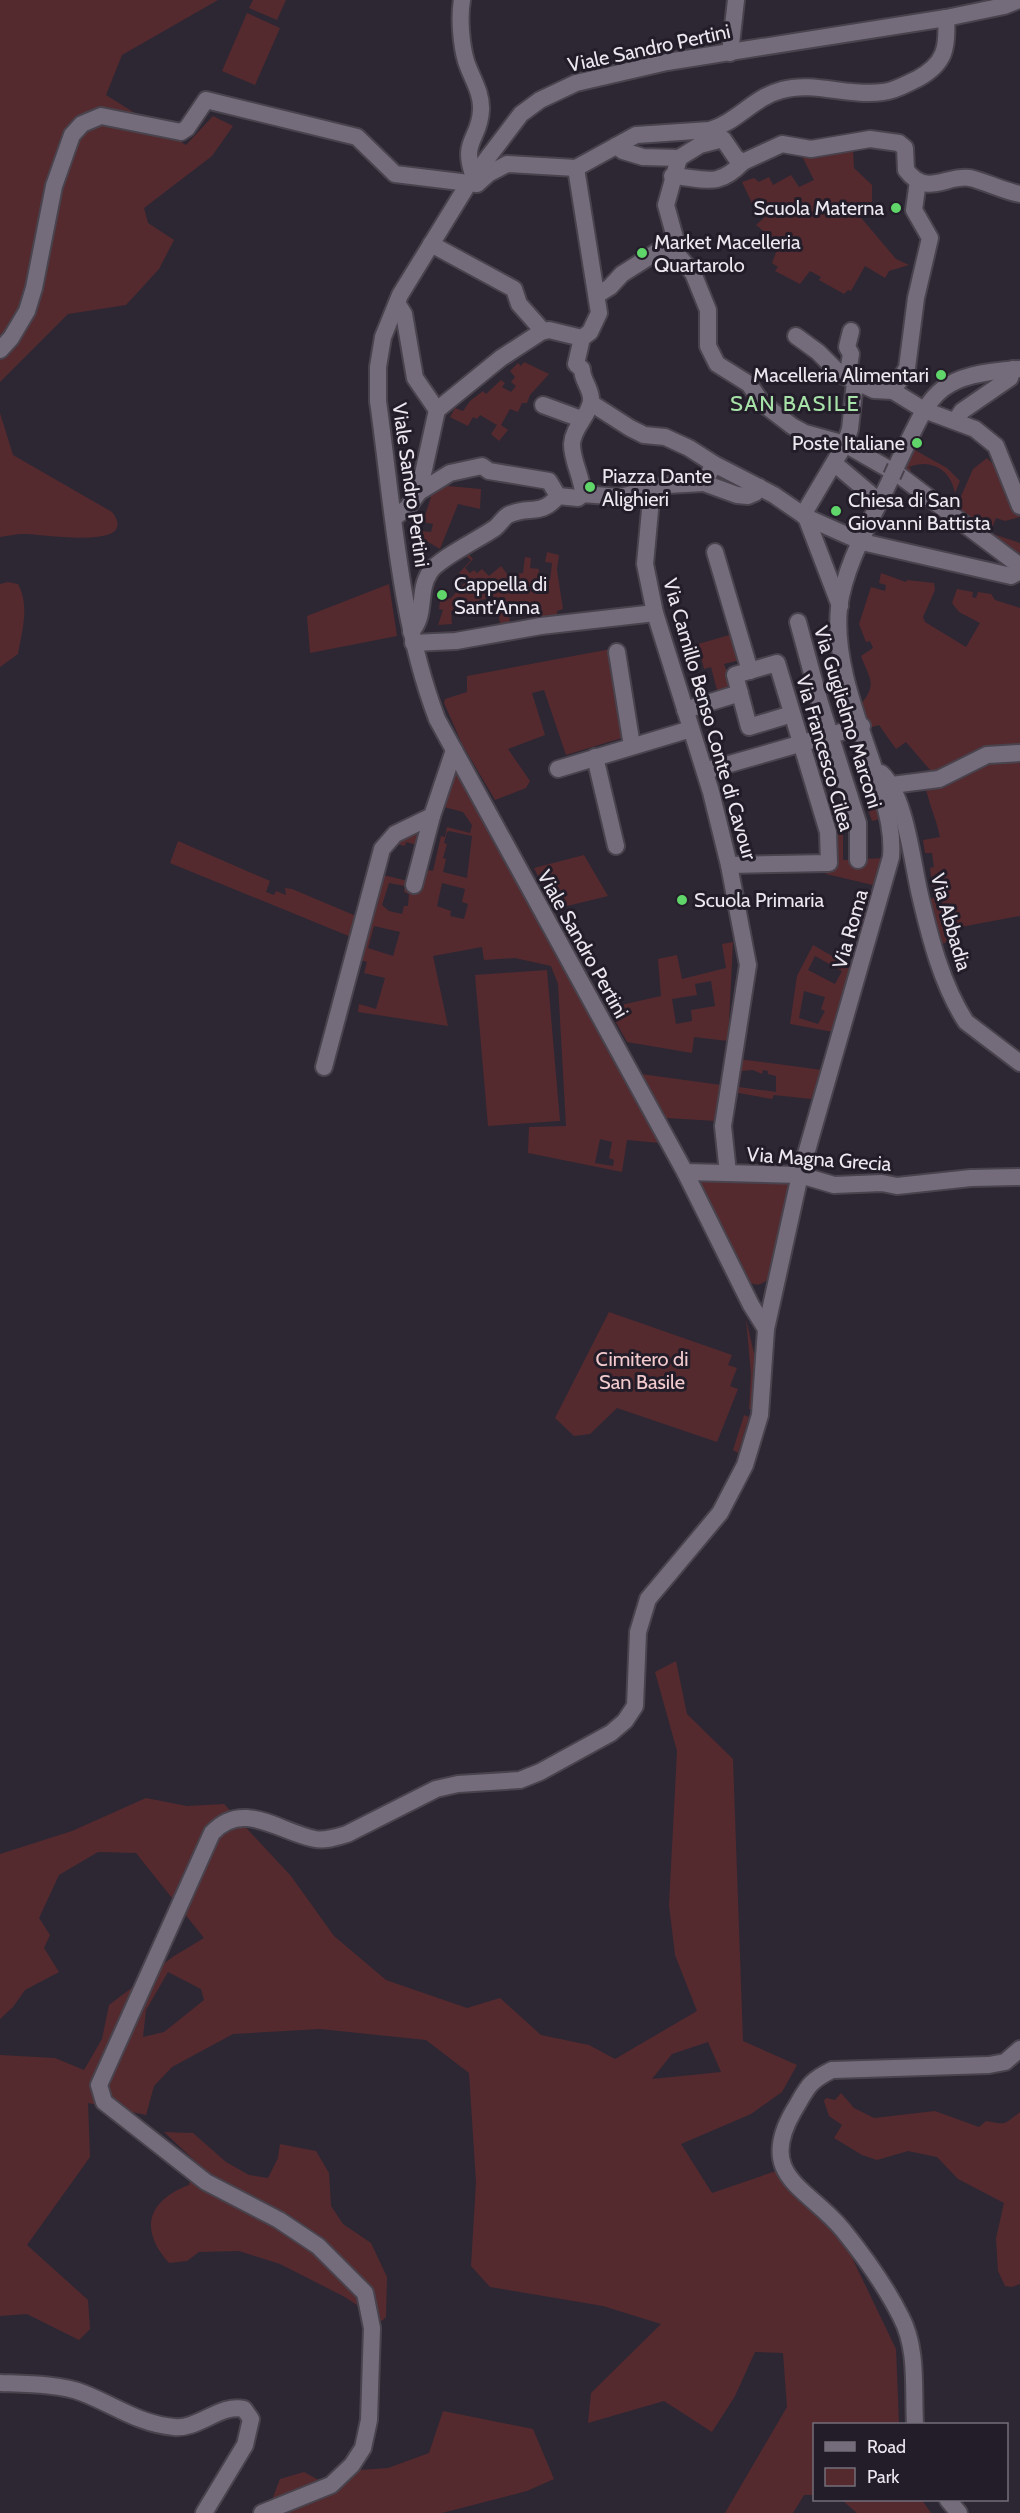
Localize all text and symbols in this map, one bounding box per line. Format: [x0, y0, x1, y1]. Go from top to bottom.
street label: Viale Sandro Pertini [566, 19, 732, 77]
place label: Scuola Materna [753, 196, 884, 220]
marker: Scuola Materna [889, 201, 903, 215]
place label: Market Macelleria Quartarolo [654, 230, 801, 277]
marker: Market Macelleria Quartarolo [635, 246, 649, 260]
place label: Macelleria Alimentari [753, 363, 929, 387]
marker: Macelleria Alimentari [934, 368, 948, 382]
district label: SAN BASILE [730, 390, 860, 417]
street label: Viale Sandro Pertini [388, 401, 434, 569]
place label: Poste Italiane [792, 431, 905, 455]
marker: Poste Italiane [910, 436, 924, 450]
place label: Piazza Dante Alighieri [602, 464, 712, 511]
marker: Piazza Dante Alighieri [583, 480, 597, 494]
place label: Chiesa di San Giovanni Battista [848, 488, 991, 535]
marker: Chiesa di San Giovanni Battista [829, 504, 843, 518]
place label: Cappella di Sant'Anna [454, 572, 547, 619]
street label: Via Camillo Benso Conte di Cavour [658, 576, 762, 863]
marker: Cappella di Sant'Anna [435, 588, 449, 602]
street label: Via Guglielmo Marconi [809, 623, 887, 811]
street label: Via Francesco Cilea [791, 672, 859, 834]
street label: Viale Sandro Pertini [532, 866, 634, 1022]
street label: Via Abbadia [926, 870, 976, 974]
street label: Via Roma [827, 886, 873, 971]
place label: Scuola Primaria [694, 888, 825, 912]
marker: Scuola Primaria [675, 893, 689, 907]
street label: Via Magna Grecia [746, 1142, 893, 1176]
park label: Cimitero di San Basile [596, 1347, 688, 1394]
legend [813, 2423, 1008, 2501]
text: Road [867, 2436, 906, 2458]
text: Park [867, 2466, 900, 2488]

